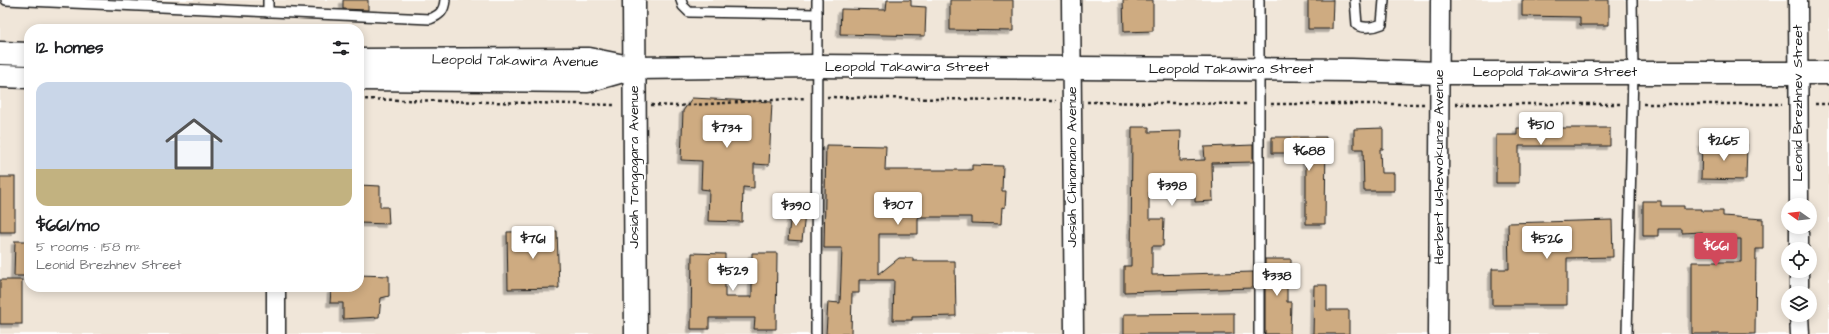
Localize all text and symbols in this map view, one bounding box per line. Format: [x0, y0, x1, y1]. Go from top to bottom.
street label: Leonid Brezhnev Street [1788, 24, 1808, 181]
text: 12 homes [36, 36, 104, 60]
icon: filters [330, 37, 352, 59]
street label: Leopold Takawira Avenue [431, 50, 599, 72]
street label: Leopold Takawira Street [825, 57, 990, 77]
street label: Leopold Takawira Street [1149, 59, 1314, 79]
street label: Leopold Takawira Street [1473, 62, 1638, 82]
street label: Herbert Ushewokunze Avenue [1429, 69, 1449, 265]
street label: Josiah Tongogara Avenue [624, 85, 644, 249]
street label: Josiah Chinamano Avenue [1062, 86, 1082, 248]
icon: home [158, 108, 230, 180]
pin: $510 [1517, 112, 1565, 146]
pin: $734 [703, 115, 751, 149]
text: $510 [1528, 116, 1554, 134]
text: $734 [712, 119, 742, 137]
pin: $265 [1700, 128, 1748, 162]
text: $265 [1708, 132, 1740, 150]
pin: $688 [1285, 138, 1333, 172]
text: $688 [1293, 142, 1325, 160]
pin: $398 [1148, 173, 1196, 207]
text: $398 [1157, 177, 1187, 195]
pin: $307 [874, 192, 922, 226]
pin: $390 [772, 193, 820, 227]
text: $307 [883, 196, 913, 214]
text: $390 [781, 197, 811, 215]
north arrow [1781, 198, 1817, 234]
map controls [1781, 198, 1817, 322]
text: $661/mo [36, 214, 99, 238]
pin: $761 [509, 226, 557, 260]
pin: $526 [1523, 226, 1571, 260]
text: $761 [520, 230, 546, 248]
text: $526 [1531, 230, 1563, 248]
pin: $661 [1692, 233, 1740, 267]
text: $661 [1703, 237, 1729, 255]
text: 5 rooms · 158 m² [36, 238, 141, 256]
button: locate [1781, 242, 1817, 278]
text: Leonid Brezhnev Street [36, 256, 182, 274]
pin: $529 [709, 258, 757, 292]
text: $529 [717, 262, 749, 280]
pin: $338 [1253, 263, 1301, 297]
text: $338 [1263, 267, 1291, 285]
button: layers [1781, 286, 1817, 322]

